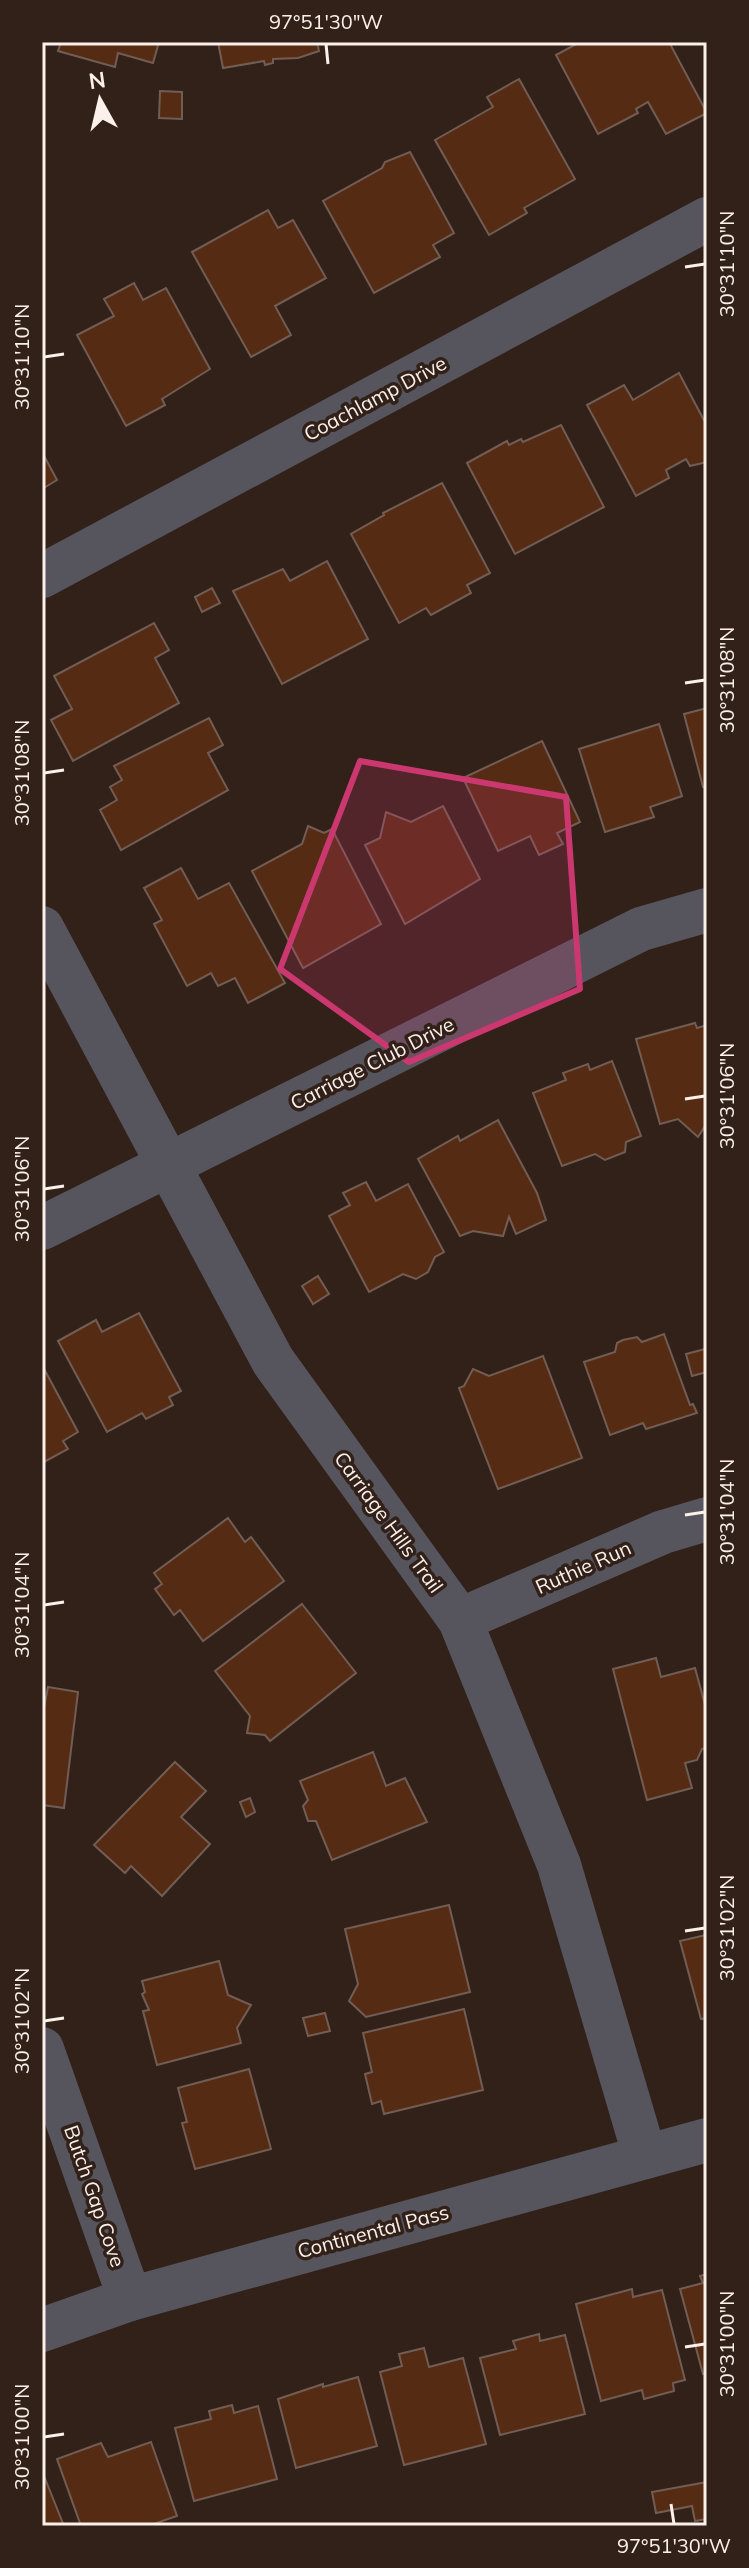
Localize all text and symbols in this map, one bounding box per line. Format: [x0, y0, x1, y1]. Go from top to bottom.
text: 97°51'30"W [269, 9, 383, 34]
north arrow [60, 60, 140, 140]
text: N [87, 65, 107, 95]
text: 30°31'10"N [714, 211, 739, 317]
text: 30°31'10"N [9, 304, 34, 410]
street label: Coachlamp Drive [299, 350, 451, 446]
text: 30°31'08"N [714, 627, 739, 733]
text: 30°31'08"N [9, 720, 34, 826]
street label: Carriage Club Drive [286, 1011, 458, 1115]
text: 30°31'06"N [714, 1043, 739, 1149]
text: 30°31'06"N [9, 1136, 34, 1242]
street label: Carriage Hills Trail [329, 1446, 449, 1598]
text: 30°31'04"N [714, 1459, 739, 1565]
street label: Ruthie Run [531, 1535, 635, 1599]
text: 30°31'04"N [9, 1552, 34, 1658]
text: 30°31'02"N [714, 1875, 739, 1981]
text: 30°31'02"N [9, 1968, 34, 2074]
street label: Butch Gap Cove [59, 2122, 131, 2270]
street label: Continental Pass [295, 2199, 451, 2263]
text: 30°31'00"N [714, 2291, 739, 2397]
text: 30°31'00"N [9, 2384, 34, 2490]
text: 97°51'30"W [617, 2533, 731, 2558]

